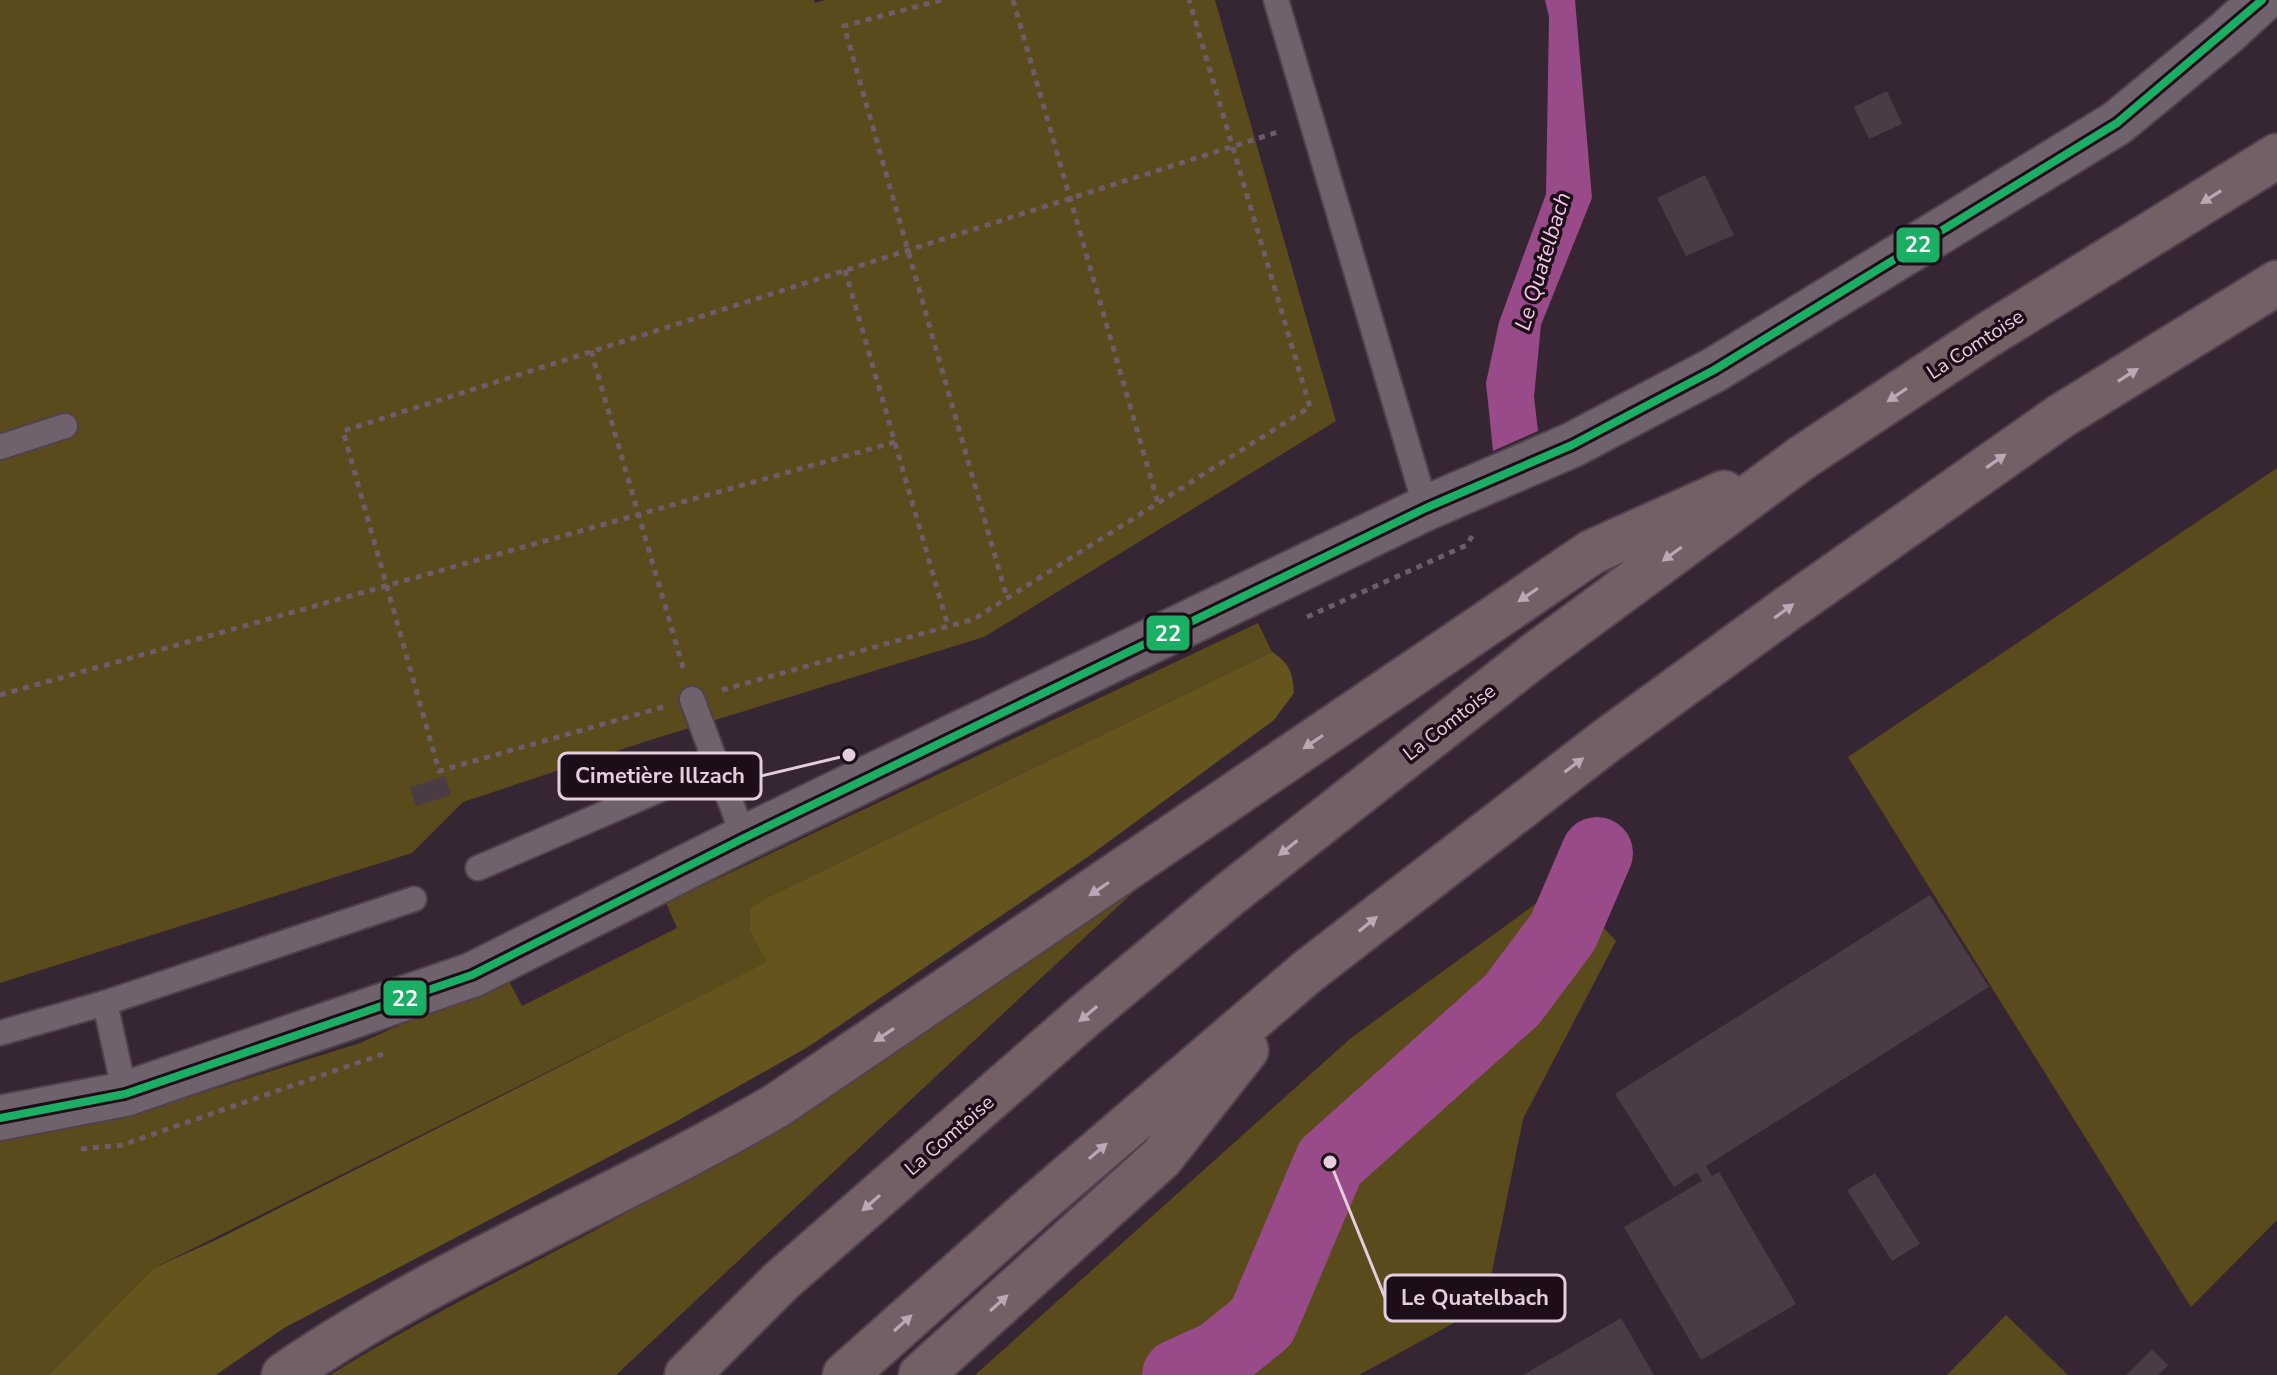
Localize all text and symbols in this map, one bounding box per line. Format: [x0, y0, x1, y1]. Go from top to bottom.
water label: Le Quatelbach [1508, 189, 1578, 334]
one-way arrow [2200, 190, 2222, 204]
line badge: 22 [1895, 226, 1941, 264]
text: 22 [1905, 230, 1931, 260]
street label: La Comtoise [1922, 303, 2029, 386]
one-way arrow [2117, 368, 2139, 382]
one-way arrow [1887, 387, 1908, 402]
one-way arrow [1986, 454, 2007, 469]
one-way arrow [1662, 545, 1682, 561]
one-way arrow [1517, 587, 1538, 602]
one-way arrow [1773, 604, 1794, 619]
line badge: 22 [1145, 614, 1191, 652]
text: 22 [1155, 619, 1181, 649]
street label: La Comtoise [1397, 678, 1501, 767]
one-way arrow [1303, 734, 1324, 749]
callout: Cimetière Illzach [559, 753, 761, 799]
one-way arrow [1564, 757, 1584, 773]
text: Cimetière Illzach [575, 761, 745, 791]
one-way arrow [1278, 840, 1298, 856]
one-way arrow [1088, 881, 1109, 896]
one-way arrow [1358, 916, 1378, 932]
line badge: 22 [382, 979, 428, 1017]
text: 22 [392, 984, 418, 1014]
one-way arrow [1078, 1005, 1098, 1022]
one-way arrow [873, 1027, 894, 1042]
street label: La Comtoise [899, 1089, 1000, 1182]
one-way arrow [1088, 1143, 1108, 1160]
one-way arrow [861, 1194, 881, 1211]
callout: Le Quatelbach [1385, 1275, 1565, 1321]
text: Le Quatelbach [1401, 1283, 1549, 1313]
one-way arrow [989, 1295, 1008, 1313]
one-way arrow [893, 1315, 913, 1332]

